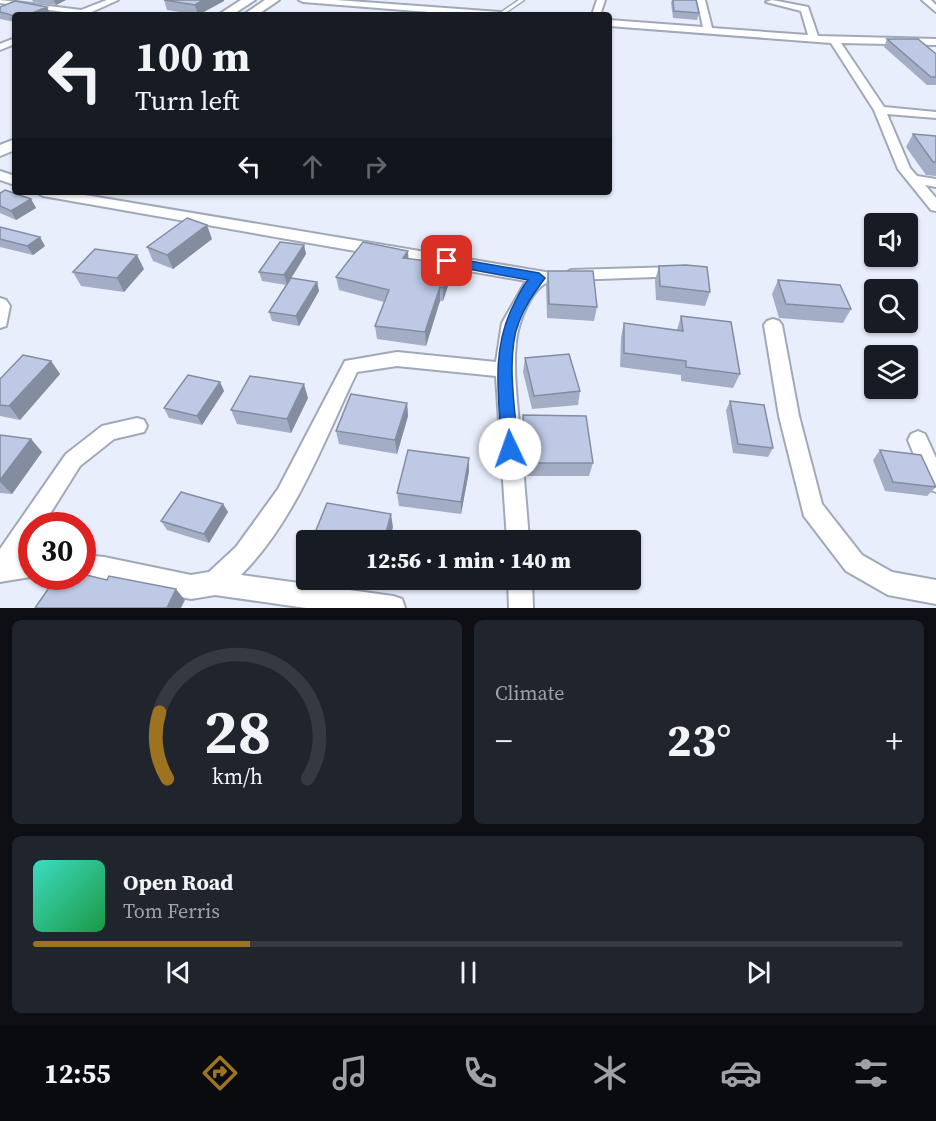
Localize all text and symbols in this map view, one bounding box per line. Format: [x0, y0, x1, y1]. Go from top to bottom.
text: 100 m [135, 27, 250, 85]
icon: left [36, 36, 114, 114]
text: Turn left [135, 82, 239, 119]
icon: left [233, 150, 266, 183]
icon: ahead [296, 150, 329, 183]
icon: right [359, 150, 392, 183]
map controls [864, 213, 918, 399]
button: sound [864, 213, 918, 267]
pin [421, 235, 472, 286]
icon: arrive [430, 244, 463, 277]
button: search [864, 279, 918, 333]
button: layers [864, 345, 918, 399]
position arrow [478, 417, 542, 481]
speed limit sign: 30 [18, 512, 96, 590]
text: 12:56 · 1 min · 140 m [366, 545, 571, 575]
text: Climate [495, 679, 564, 707]
text: 28 [203, 688, 271, 774]
text: 23° [667, 709, 731, 771]
text: − [495, 718, 513, 763]
text: + [885, 718, 903, 763]
text: km/h [211, 762, 263, 791]
text: Open Road [123, 867, 233, 897]
text: Tom Ferris [123, 897, 220, 925]
icon: previous [162, 956, 195, 989]
icon: pause [452, 956, 485, 989]
icon: next [742, 956, 775, 989]
icon: directions [199, 1052, 241, 1094]
icon: music [329, 1052, 371, 1094]
icon: phone [459, 1052, 501, 1094]
icon: climate [589, 1052, 631, 1094]
icon: car [720, 1052, 762, 1094]
icon: filters [850, 1052, 892, 1094]
text: 12:55 [44, 1055, 111, 1092]

